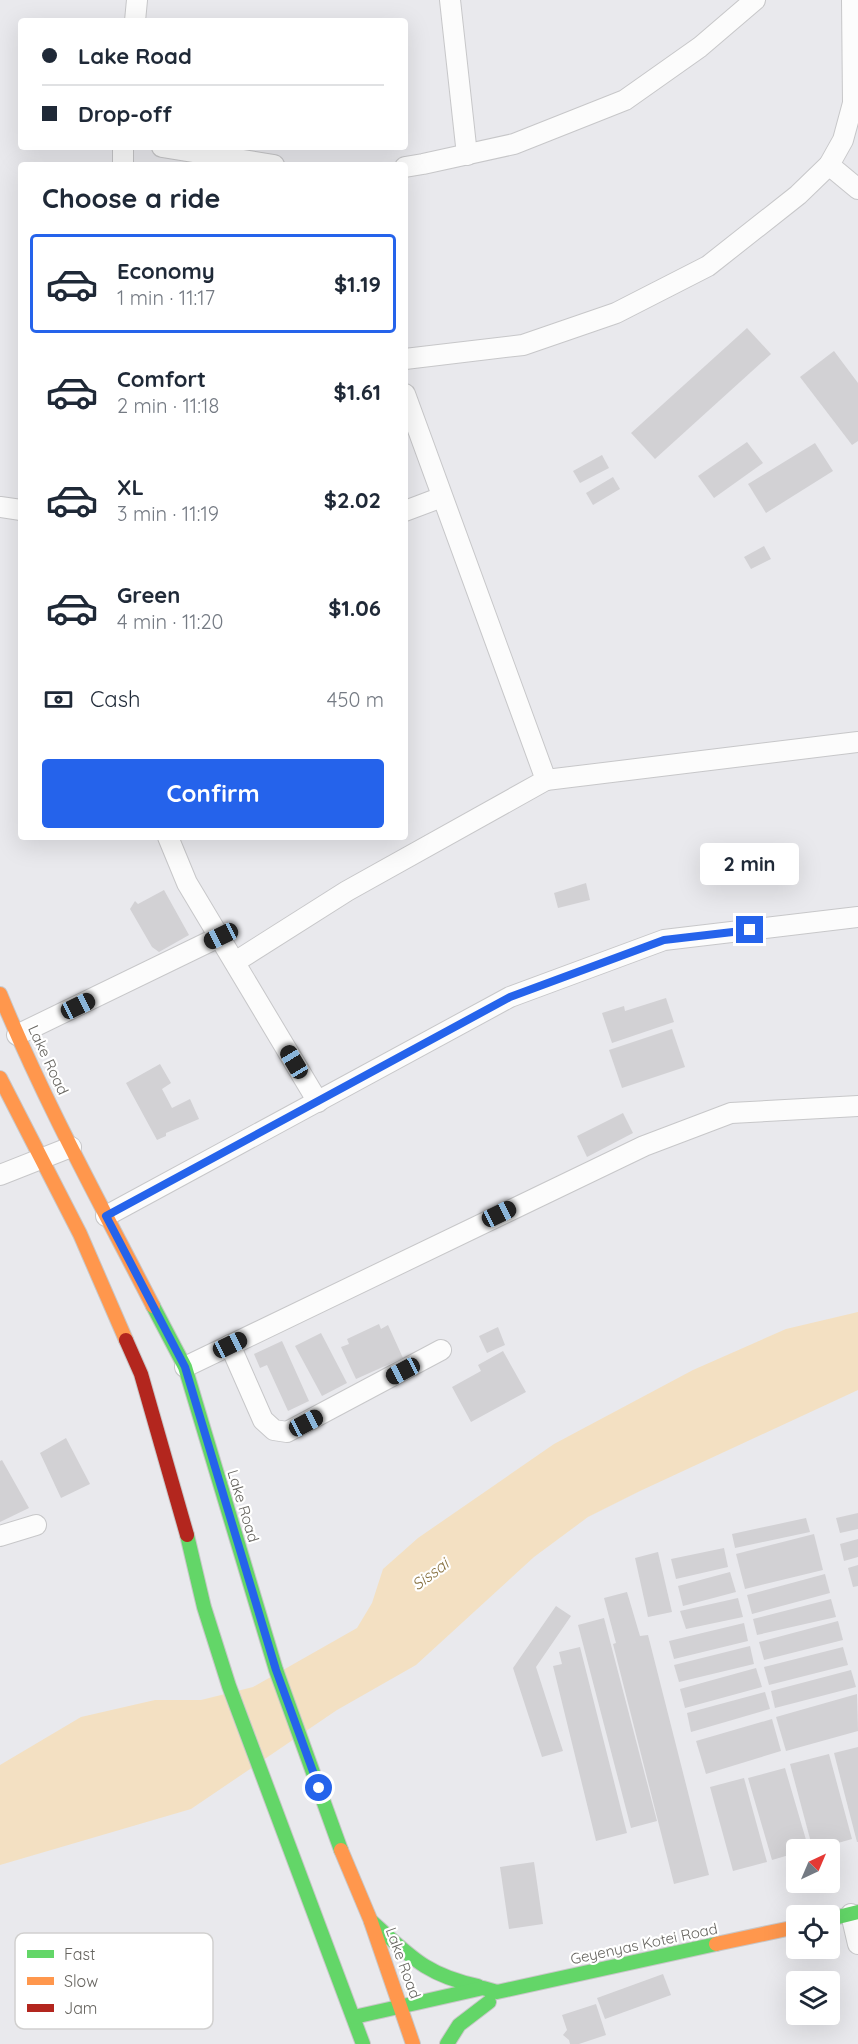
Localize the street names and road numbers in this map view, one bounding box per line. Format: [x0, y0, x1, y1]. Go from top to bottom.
street label: Lake Road [24, 1022, 73, 1098]
street label: Lake Road [223, 1467, 263, 1544]
street label: Geyenyas Kotei Road [569, 1919, 719, 1968]
street label: Lake Road [382, 1925, 425, 2001]

